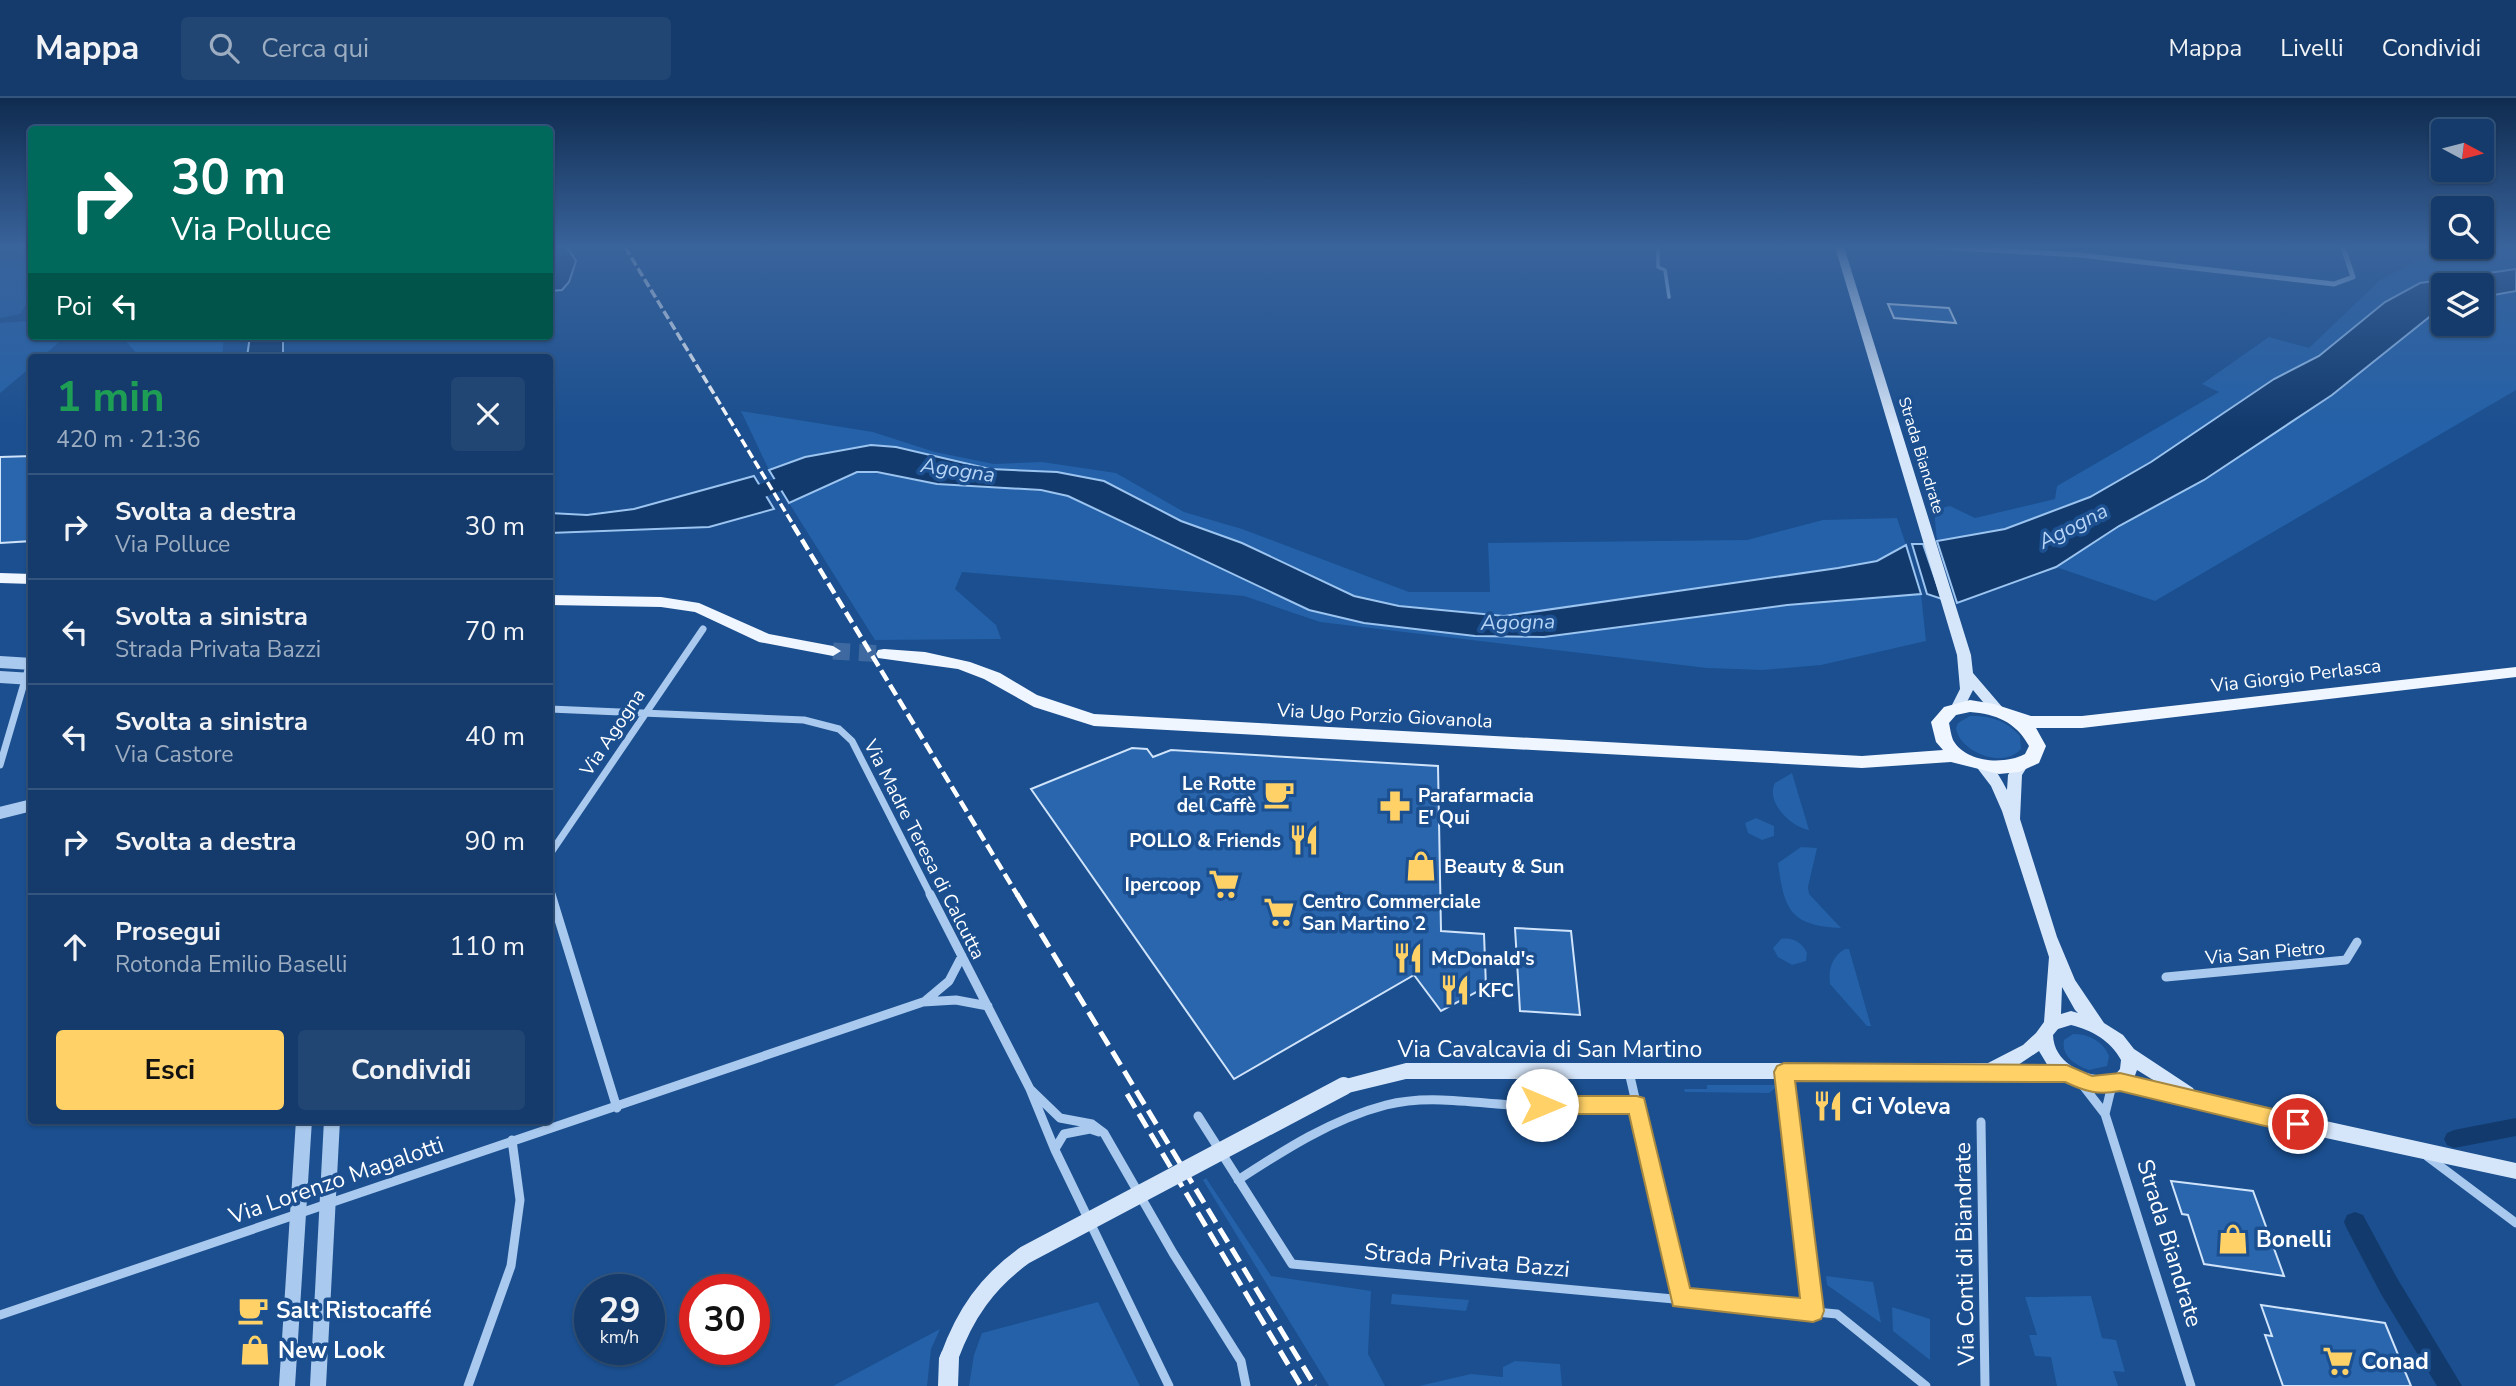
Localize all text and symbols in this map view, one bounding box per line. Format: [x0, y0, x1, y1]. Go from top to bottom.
search box [181, 17, 671, 80]
text: Mappa [35, 26, 139, 71]
icon: search [205, 29, 243, 67]
text: Cerca qui [261, 31, 369, 66]
text: Mappa [2168, 32, 2242, 64]
text: Livelli [2280, 32, 2344, 64]
text: Condividi [2382, 32, 2481, 64]
north arrow [2431, 119, 2494, 182]
map controls [2431, 119, 2494, 336]
text: 30 m [171, 144, 286, 211]
icon: right [56, 154, 147, 245]
button: search [2431, 196, 2494, 259]
text: Via Polluce [171, 208, 331, 251]
button: layers [2431, 273, 2494, 336]
icon: left [106, 287, 144, 325]
text: Poi [56, 289, 92, 324]
text: 1 min [56, 369, 165, 426]
button: close [451, 377, 525, 451]
street label: Strada Biandrate [1893, 394, 1949, 516]
text: 420 m · 21:36 [56, 424, 201, 455]
water label: Agogna [918, 451, 997, 489]
text: Svolta a destra [115, 494, 297, 529]
water label: Agogna [2033, 497, 2113, 556]
icon: right [56, 508, 94, 546]
text: 30 m [465, 509, 525, 544]
text: Via Polluce [115, 529, 230, 560]
text: Svolta a sinistra [115, 599, 308, 634]
water label: Agogna [1479, 607, 1556, 637]
icon: left [56, 613, 94, 651]
text: 70 m [465, 614, 525, 649]
text: Strada Privata Bazzi [115, 634, 321, 665]
street label: Via Giorgio Perlasca [2209, 653, 2383, 699]
street label: Via Agogna [574, 684, 652, 782]
street label: Via Ugo Porzio Giovanola [1275, 697, 1493, 735]
text: Svolta a sinistra [115, 704, 308, 739]
icon: left [56, 718, 94, 756]
text: 40 m [465, 719, 525, 754]
street label: Via Madre Teresa di Calcutta [857, 734, 991, 964]
text: Via Castore [115, 739, 234, 770]
place label: Le Rotte del Caffè [1177, 771, 1256, 819]
cafe icon: Le Rotte del Caffè [1262, 777, 1296, 811]
place label: Parafarmacia E' Qui [1418, 783, 1534, 831]
pharmacy icon: Parafarmacia E' Qui [1378, 789, 1412, 823]
icon: right [56, 823, 94, 861]
restaurant icon: POLLO & Friends [1287, 823, 1321, 857]
text: Svolta a destra [115, 824, 297, 859]
text: 90 m [465, 824, 525, 859]
place label: POLLO & Friends [1129, 828, 1281, 854]
shop icon: Beauty & Sun [1404, 849, 1438, 883]
place label: Beauty & Sun [1444, 854, 1564, 880]
supermarket icon: Ipercoop [1207, 867, 1241, 901]
place label: Ipercoop [1125, 872, 1201, 898]
place label: Centro Commerciale San Martino 2 [1302, 889, 1481, 937]
supermarket icon: Centro Commerciale San Martino 2 [1262, 895, 1296, 929]
text: Prosegui [115, 914, 221, 949]
icon: ahead [56, 928, 94, 966]
text: 110 m [449, 929, 525, 964]
street label: Via San Pietro [2203, 935, 2326, 971]
restaurant icon: McDonald's [1391, 941, 1425, 975]
place label: McDonald's [1431, 946, 1535, 972]
text: Rotonda Emilio Baselli [115, 949, 347, 980]
restaurant icon: KFC [1438, 973, 1472, 1007]
place label: KFC [1478, 978, 1514, 1004]
button: Esci [56, 1030, 284, 1110]
button: Condividi [298, 1030, 525, 1110]
street label: Via Cavalcavia di San Martino [1397, 1034, 1702, 1065]
position arrow [1505, 1068, 1579, 1142]
restaurant icon: Ci Voleva [1811, 1089, 1845, 1123]
place label: Ci Voleva [1851, 1091, 1951, 1122]
pin [2268, 1094, 2328, 1154]
icon: arrive [2279, 1105, 2317, 1143]
street label: Via Lorenzo Magalotti [224, 1129, 448, 1232]
street label: Via Conti di Biandrate [1947, 1142, 1982, 1367]
street label: Strada Biandrate [2129, 1155, 2210, 1331]
shop icon: Bonelli [2216, 1222, 2250, 1256]
place label: Bonelli [2256, 1224, 2332, 1255]
street label: Strada Privata Bazzi [1363, 1236, 1571, 1285]
speed limit sign: 30 [679, 1274, 770, 1365]
text: 29 [598, 1287, 641, 1334]
cafe icon: Salt Ristocaffé [236, 1293, 270, 1327]
place label: Salt Ristocaffé [276, 1295, 432, 1326]
text: km/h [600, 1325, 639, 1349]
shop icon: New Look [238, 1333, 272, 1367]
place label: New Look [278, 1335, 386, 1366]
supermarket icon: Conad [2321, 1344, 2355, 1378]
place label: Conad [2361, 1346, 2429, 1377]

